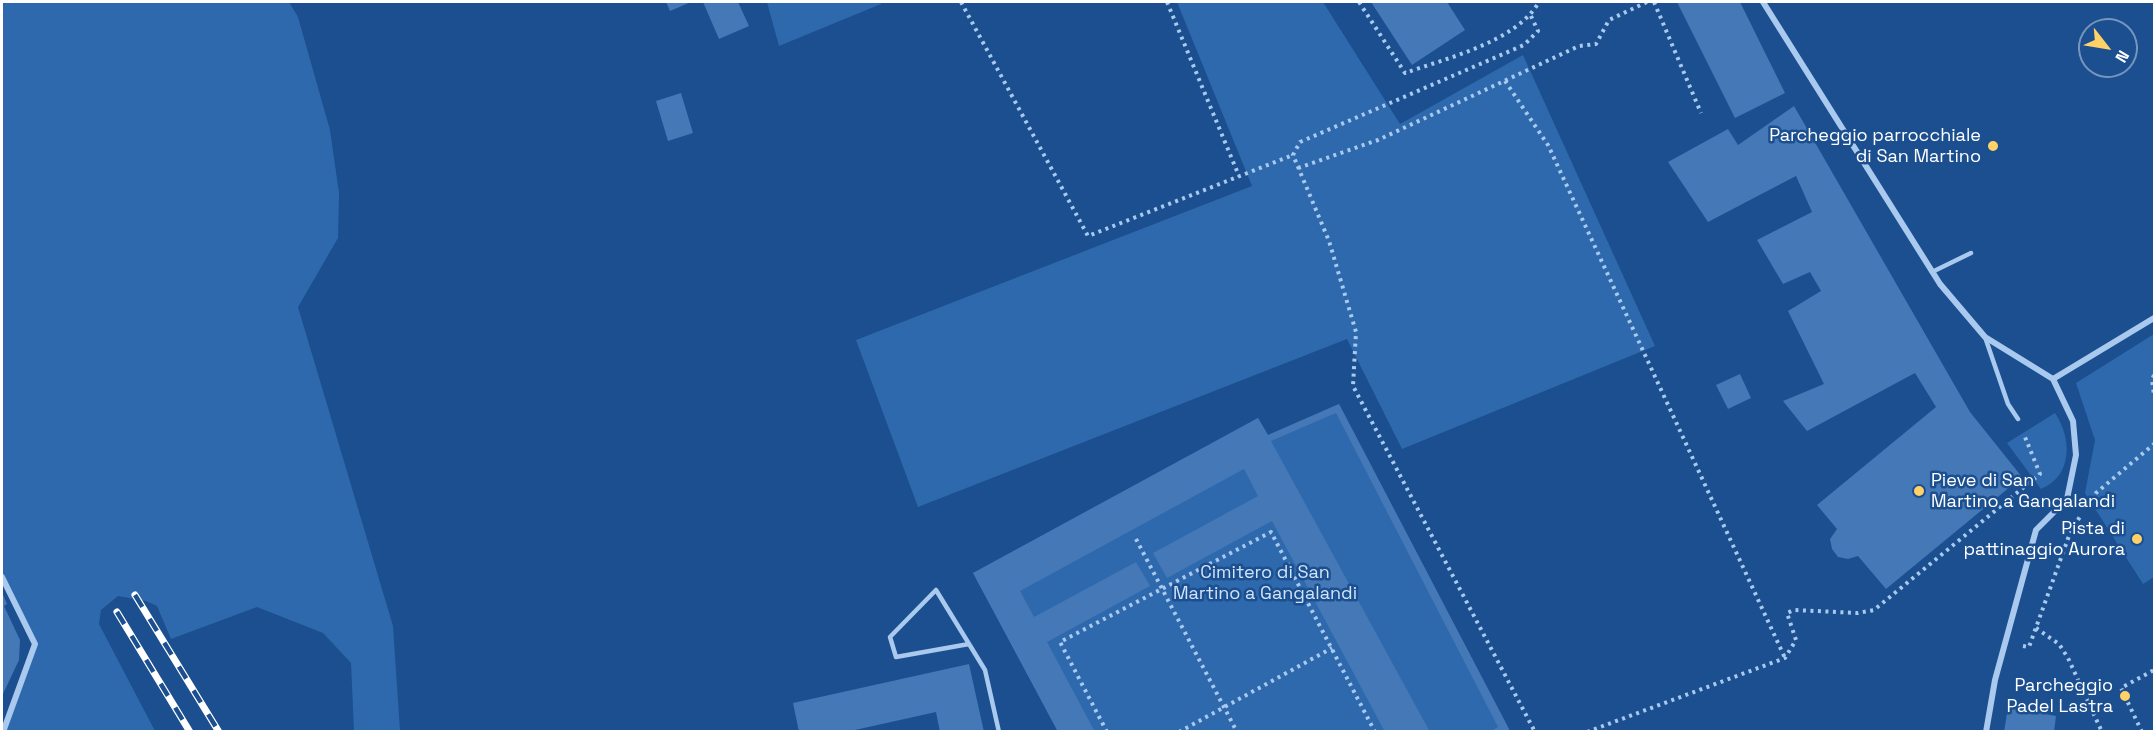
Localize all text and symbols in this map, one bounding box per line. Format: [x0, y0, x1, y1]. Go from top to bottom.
north arrow [2078, 18, 2138, 78]
text: N [2110, 46, 2134, 66]
place label: Parcheggio parrocchiale di San Martino [1769, 125, 1981, 168]
marker: Parcheggio parrocchiale di San Martino [1986, 139, 2000, 153]
place label: Pieve di San Martino a Gangalandi [1931, 470, 2115, 512]
marker: Pieve di San Martino a Gangalandi [1912, 484, 1926, 498]
place label: Pista di pattinaggio Aurora [1963, 518, 2125, 560]
marker: Pista di pattinaggio Aurora [2130, 532, 2144, 546]
park label: Cimitero di San Martino a Gangalandi [1173, 562, 1357, 604]
place label: Parcheggio Padel Lastra [2007, 675, 2113, 718]
marker: Parcheggio Padel Lastra [2118, 689, 2132, 703]

